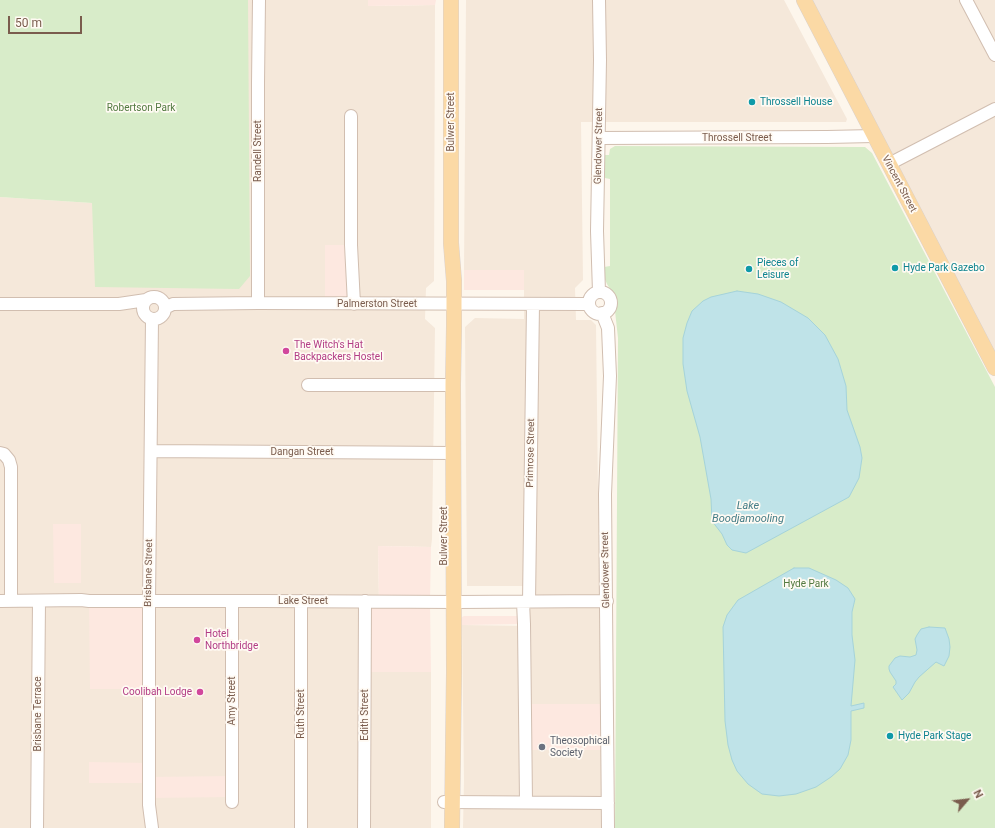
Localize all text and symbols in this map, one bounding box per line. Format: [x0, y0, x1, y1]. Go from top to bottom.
scale bar [10, 8, 84, 34]
text: 50 m [15, 16, 42, 30]
street label: Bulwer Street [445, 92, 457, 152]
place label: Throssell House [760, 96, 832, 108]
marker: Throssell House [747, 97, 757, 107]
park label: Robertson Park [107, 102, 175, 114]
street label: Glendower Street [592, 108, 606, 184]
street label: Randell Street [252, 120, 264, 182]
street label: Throssell Street [702, 132, 772, 144]
street label: Vincent Street [879, 154, 919, 214]
place label: Pieces of Leisure [757, 257, 798, 280]
place label: Hyde Park Gazebo [903, 262, 985, 274]
marker: Hyde Park Gazebo [890, 263, 900, 273]
marker: Pieces of Leisure [744, 264, 754, 274]
street label: Palmerston Street [337, 298, 417, 310]
place label: The Witch's Hat Backpackers Hostel [294, 339, 383, 362]
marker: The Witch's Hat Backpackers Hostel [281, 346, 291, 356]
street label: Primrose Street [524, 418, 538, 488]
street label: Dangan Street [271, 446, 333, 458]
water label: Lake Boodjamooling [712, 499, 784, 525]
street label: Bulwer Street [438, 506, 450, 566]
street label: Glendower Street [599, 532, 613, 608]
street label: Brisbane Street [142, 539, 156, 607]
park label: Hyde Park [783, 578, 829, 590]
street label: Lake Street [278, 595, 328, 607]
place label: Hotel Northbridge [205, 628, 258, 652]
marker: Hotel Northbridge [192, 635, 202, 645]
street label: Brisbane Terrace [32, 677, 44, 751]
street label: Amy Street [226, 677, 238, 725]
place label: Coolibah Lodge [123, 686, 192, 698]
marker: Coolibah Lodge [195, 687, 205, 697]
street label: Ruth Street [295, 689, 307, 739]
street label: Edith Street [359, 689, 371, 741]
place label: Hyde Park Stage [898, 730, 971, 742]
marker: Hyde Park Stage [885, 731, 895, 741]
place label: Theosophical Society [550, 735, 610, 758]
marker: Theosophical Society [537, 742, 547, 752]
north arrow [947, 780, 987, 820]
text: N [970, 788, 986, 801]

